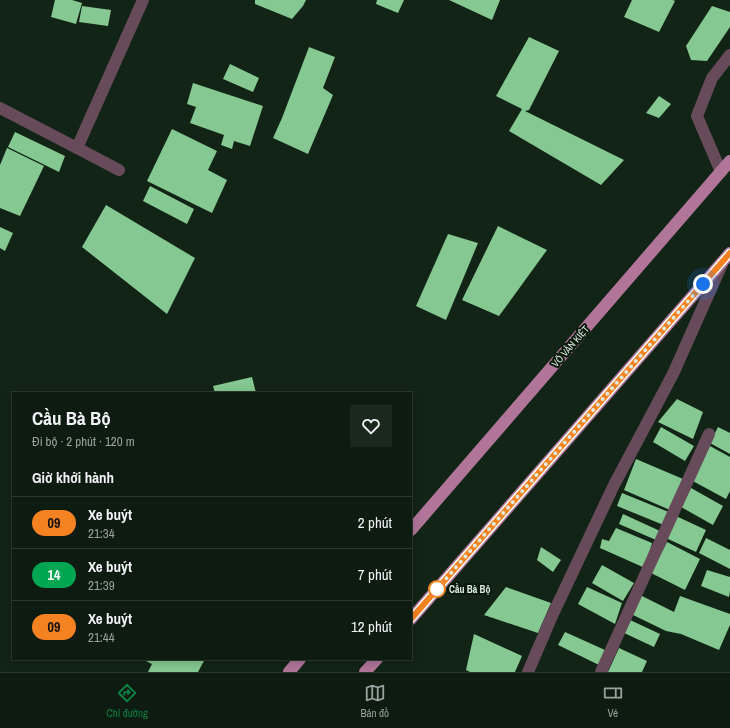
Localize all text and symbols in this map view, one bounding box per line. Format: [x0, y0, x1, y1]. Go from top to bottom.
your location [693, 274, 713, 294]
street label: VÕ VĂN KIỆT [549, 323, 592, 370]
text: Cầu Bà Bộ [32, 405, 111, 431]
button: heart [350, 405, 392, 447]
text: Đi bộ · 2 phút · 120 m [32, 433, 135, 450]
text: Giờ khởi hành [32, 467, 114, 488]
text: Xe buýt [88, 504, 132, 525]
text: 2 phút [358, 512, 392, 533]
text: 09 [48, 514, 60, 532]
text: 21:34 [88, 525, 115, 542]
text: Xe buýt [88, 556, 132, 577]
text: 7 phút [358, 564, 392, 585]
text: 14 [48, 566, 60, 584]
text: 21:39 [88, 577, 115, 594]
marker: Cầu Bà Bộ [428, 580, 446, 598]
place label: Cầu Bà Bộ [449, 582, 490, 596]
text: Xe buýt [88, 608, 132, 629]
text: 12 phút [351, 616, 392, 637]
text: 09 [48, 618, 60, 636]
text: 21:44 [88, 629, 115, 646]
tab: Chỉ đường [106, 682, 148, 720]
tab: Bản đồ [361, 682, 389, 720]
tab: Vé [602, 682, 624, 720]

